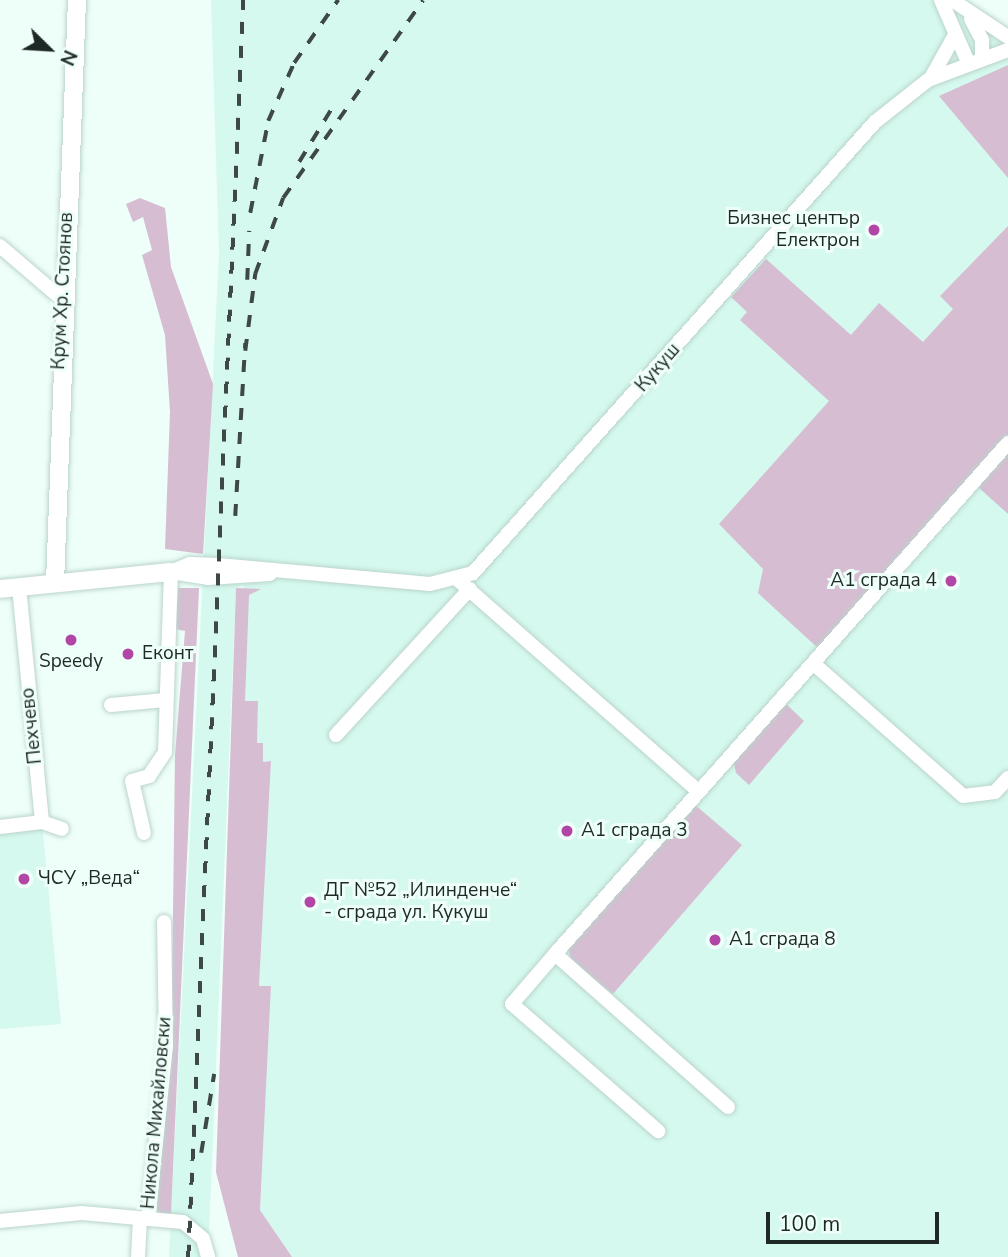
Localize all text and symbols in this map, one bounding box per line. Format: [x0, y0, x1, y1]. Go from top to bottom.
north arrow [14, 14, 84, 84]
text: N [53, 46, 83, 69]
place label: Бизнес център Електрон [727, 208, 860, 252]
street label: Крум Хр. Стоянов [47, 212, 79, 370]
marker: Бизнес център Електрон [866, 222, 882, 238]
street label: Кукуш [631, 339, 685, 397]
place label: А1 сграда 4 [830, 570, 937, 592]
marker: А1 сграда 4 [943, 573, 959, 589]
marker: Speedy [63, 632, 79, 648]
place label: Еконт [142, 643, 193, 665]
marker: Еконт [120, 646, 136, 662]
place label: Speedy [39, 651, 103, 673]
street label: Пехчево [17, 687, 47, 765]
place label: А1 сграда 3 [581, 820, 688, 842]
marker: А1 сграда 3 [559, 823, 575, 839]
place label: ЧСУ „Веда“ [38, 868, 140, 890]
marker: ЧСУ „Веда“ [16, 871, 32, 887]
place label: ДГ №52 „Илинденче“ - сграда ул. Кукуш [324, 880, 517, 924]
marker: ДГ №52 „Илинденче“ - сграда ул. Кукуш [302, 894, 318, 910]
place label: А1 сграда 8 [729, 929, 836, 951]
marker: А1 сграда 8 [707, 932, 723, 948]
street label: Никола Михайловски [137, 1016, 177, 1210]
scale bar [770, 1198, 943, 1242]
text: 100 m [779, 1210, 840, 1238]

